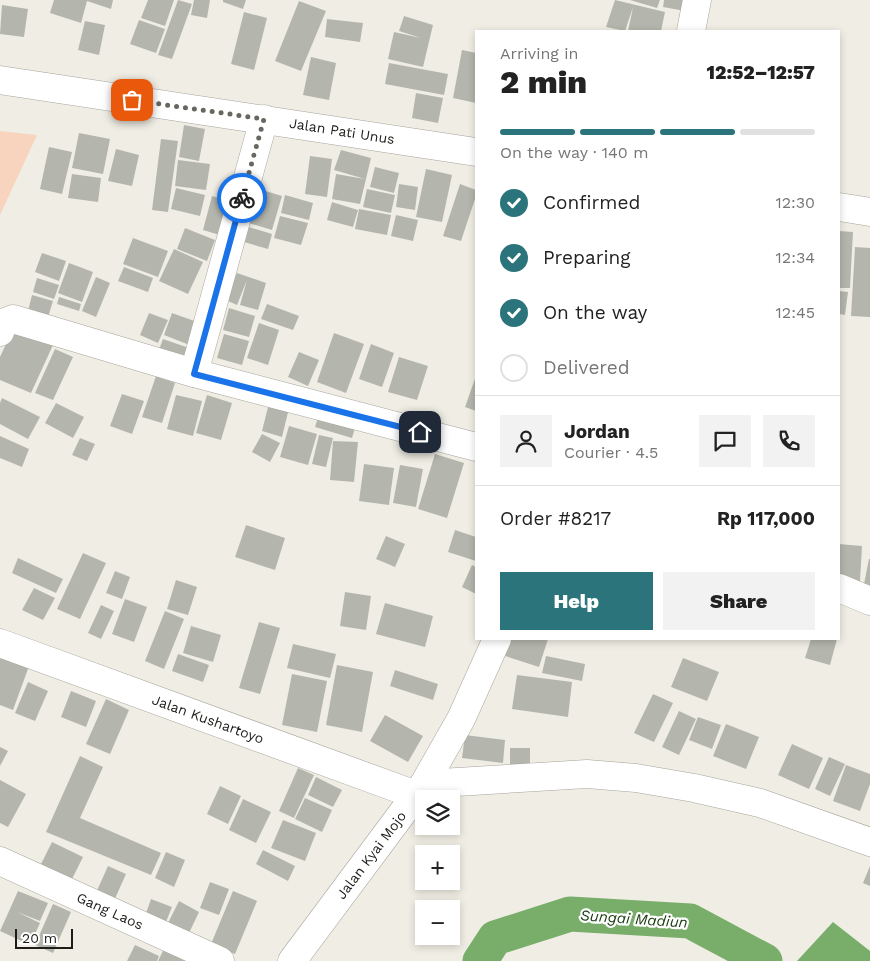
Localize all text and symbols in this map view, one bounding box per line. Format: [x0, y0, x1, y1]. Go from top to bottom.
text: Arriving in [500, 44, 578, 63]
text: 12:52–12:57 [707, 61, 815, 84]
text: 2 min [500, 63, 587, 101]
pin [111, 79, 153, 121]
icon: bag [118, 86, 146, 114]
street label: Jalan Pati Unus [288, 115, 396, 147]
text: On the way · 140 m [500, 143, 648, 162]
courier [217, 173, 267, 223]
icon: bike [228, 184, 256, 212]
icon: check [500, 189, 528, 217]
text: Confirmed [543, 191, 640, 214]
text: 12:30 [775, 193, 815, 212]
icon: check [500, 244, 528, 272]
text: Preparing [543, 246, 630, 269]
text: 12:34 [776, 248, 815, 267]
icon: check [500, 299, 528, 327]
text: On the way [543, 301, 647, 324]
text: 12:45 [776, 303, 815, 322]
text: Delivered [543, 356, 630, 379]
pin [399, 411, 441, 453]
button: person [500, 415, 552, 467]
button: chat [699, 415, 751, 467]
button: phone [763, 415, 815, 467]
icon: home [406, 418, 434, 446]
text: Jordan [564, 420, 630, 443]
text: Courier · 4.5 [564, 443, 658, 462]
text: Order #8217 [500, 507, 611, 530]
text: Rp 117,000 [717, 507, 815, 530]
button: Help [500, 572, 653, 630]
button: Share [663, 572, 815, 630]
street label: Jalan Kushartoyo [150, 691, 266, 747]
map controls [415, 790, 460, 945]
button: layers [415, 790, 460, 835]
street label: Jalan Kyai Mojo [333, 808, 409, 902]
button: + [415, 845, 460, 890]
street label: Gang Laos [74, 889, 146, 933]
button: − [415, 900, 460, 945]
water label: Sungai Madiun [580, 906, 688, 932]
scale bar [15, 926, 72, 949]
text: 20 m [22, 930, 57, 946]

